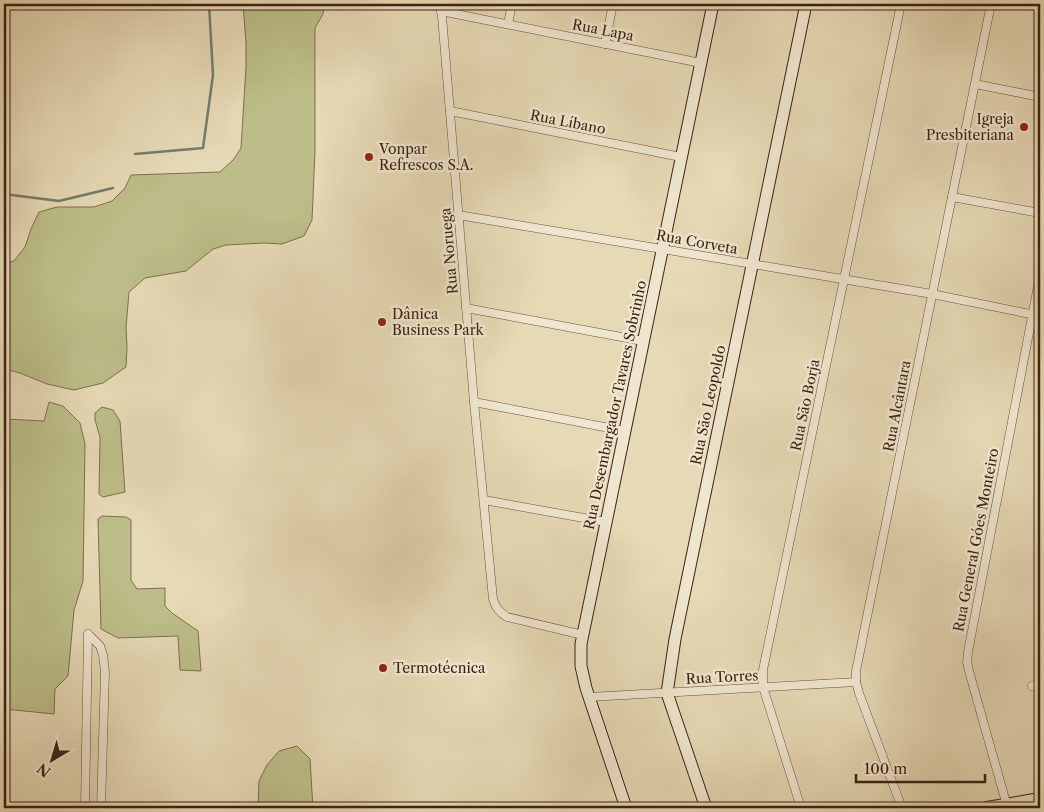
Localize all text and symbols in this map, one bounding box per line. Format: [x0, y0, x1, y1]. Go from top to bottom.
street label: Rua Lapa [571, 15, 636, 45]
street label: Rua Líbano [529, 106, 607, 138]
place label: Igreja Presbiteriana [926, 110, 1015, 144]
marker: Igreja Presbiteriana [1018, 121, 1030, 133]
place label: Vonpar Refrescos S.A. [378, 140, 474, 174]
marker: Vonpar Refrescos S.A. [363, 151, 375, 163]
street label: Rua Noruega [436, 206, 462, 295]
street label: Rua Corveta [655, 226, 740, 258]
street label: Rua Desembargador Tavares Sobrinho [580, 279, 650, 531]
place label: Dânica Business Park [392, 305, 485, 339]
marker: Dânica Business Park [376, 316, 388, 328]
street label: Rua São Leopoldo [687, 344, 729, 466]
street label: Rua São Borja [786, 357, 824, 453]
street label: Rua Alcântara [879, 358, 915, 453]
street label: Rua General Góes Monteiro [949, 447, 1003, 633]
place label: Termotécnica [393, 659, 486, 677]
marker: Termotécnica [377, 662, 389, 674]
street label: Rua Torres [685, 666, 759, 688]
north arrow [28, 734, 78, 784]
scale bar [856, 752, 985, 784]
text: N [34, 759, 54, 781]
text: 100 m [864, 759, 907, 778]

